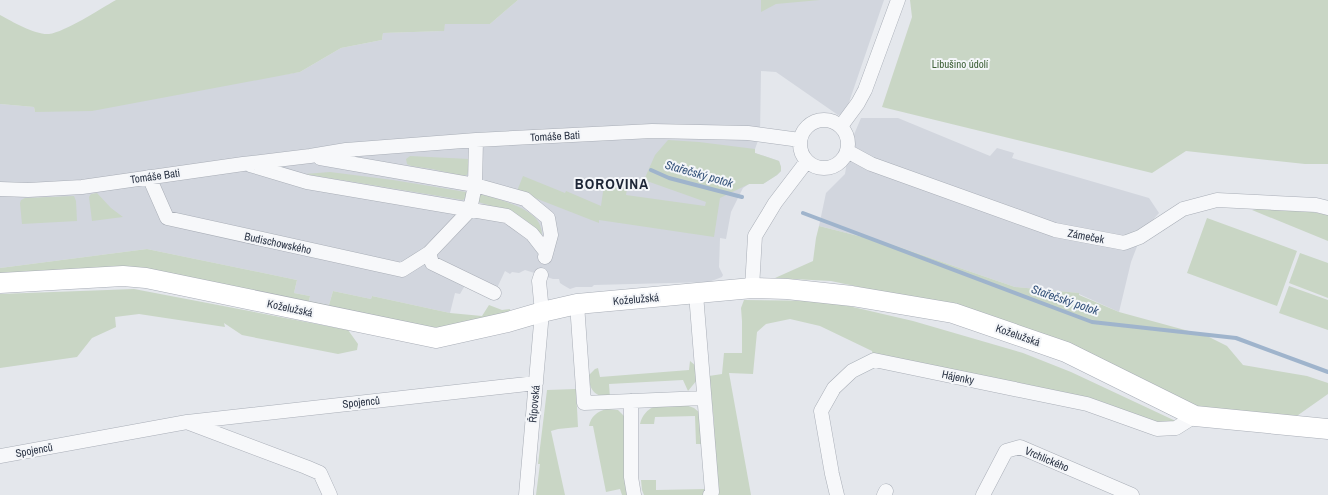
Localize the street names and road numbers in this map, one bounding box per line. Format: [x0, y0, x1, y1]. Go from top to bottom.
street label: Tomáše Bati [530, 128, 580, 144]
street label: Tomáše Bati [129, 166, 181, 186]
street label: Zámeček [1066, 226, 1106, 247]
street label: Budischowského [243, 229, 313, 257]
street label: Koželužská [612, 290, 660, 308]
street label: Koželužská [266, 296, 314, 320]
street label: Koželužská [994, 321, 1042, 349]
street label: Hájenky [941, 367, 976, 387]
street label: Řípovská [525, 385, 543, 423]
street label: Spojenců [342, 393, 380, 411]
street label: Spojenců [14, 440, 54, 460]
street label: Vrchlického [1023, 443, 1071, 475]

